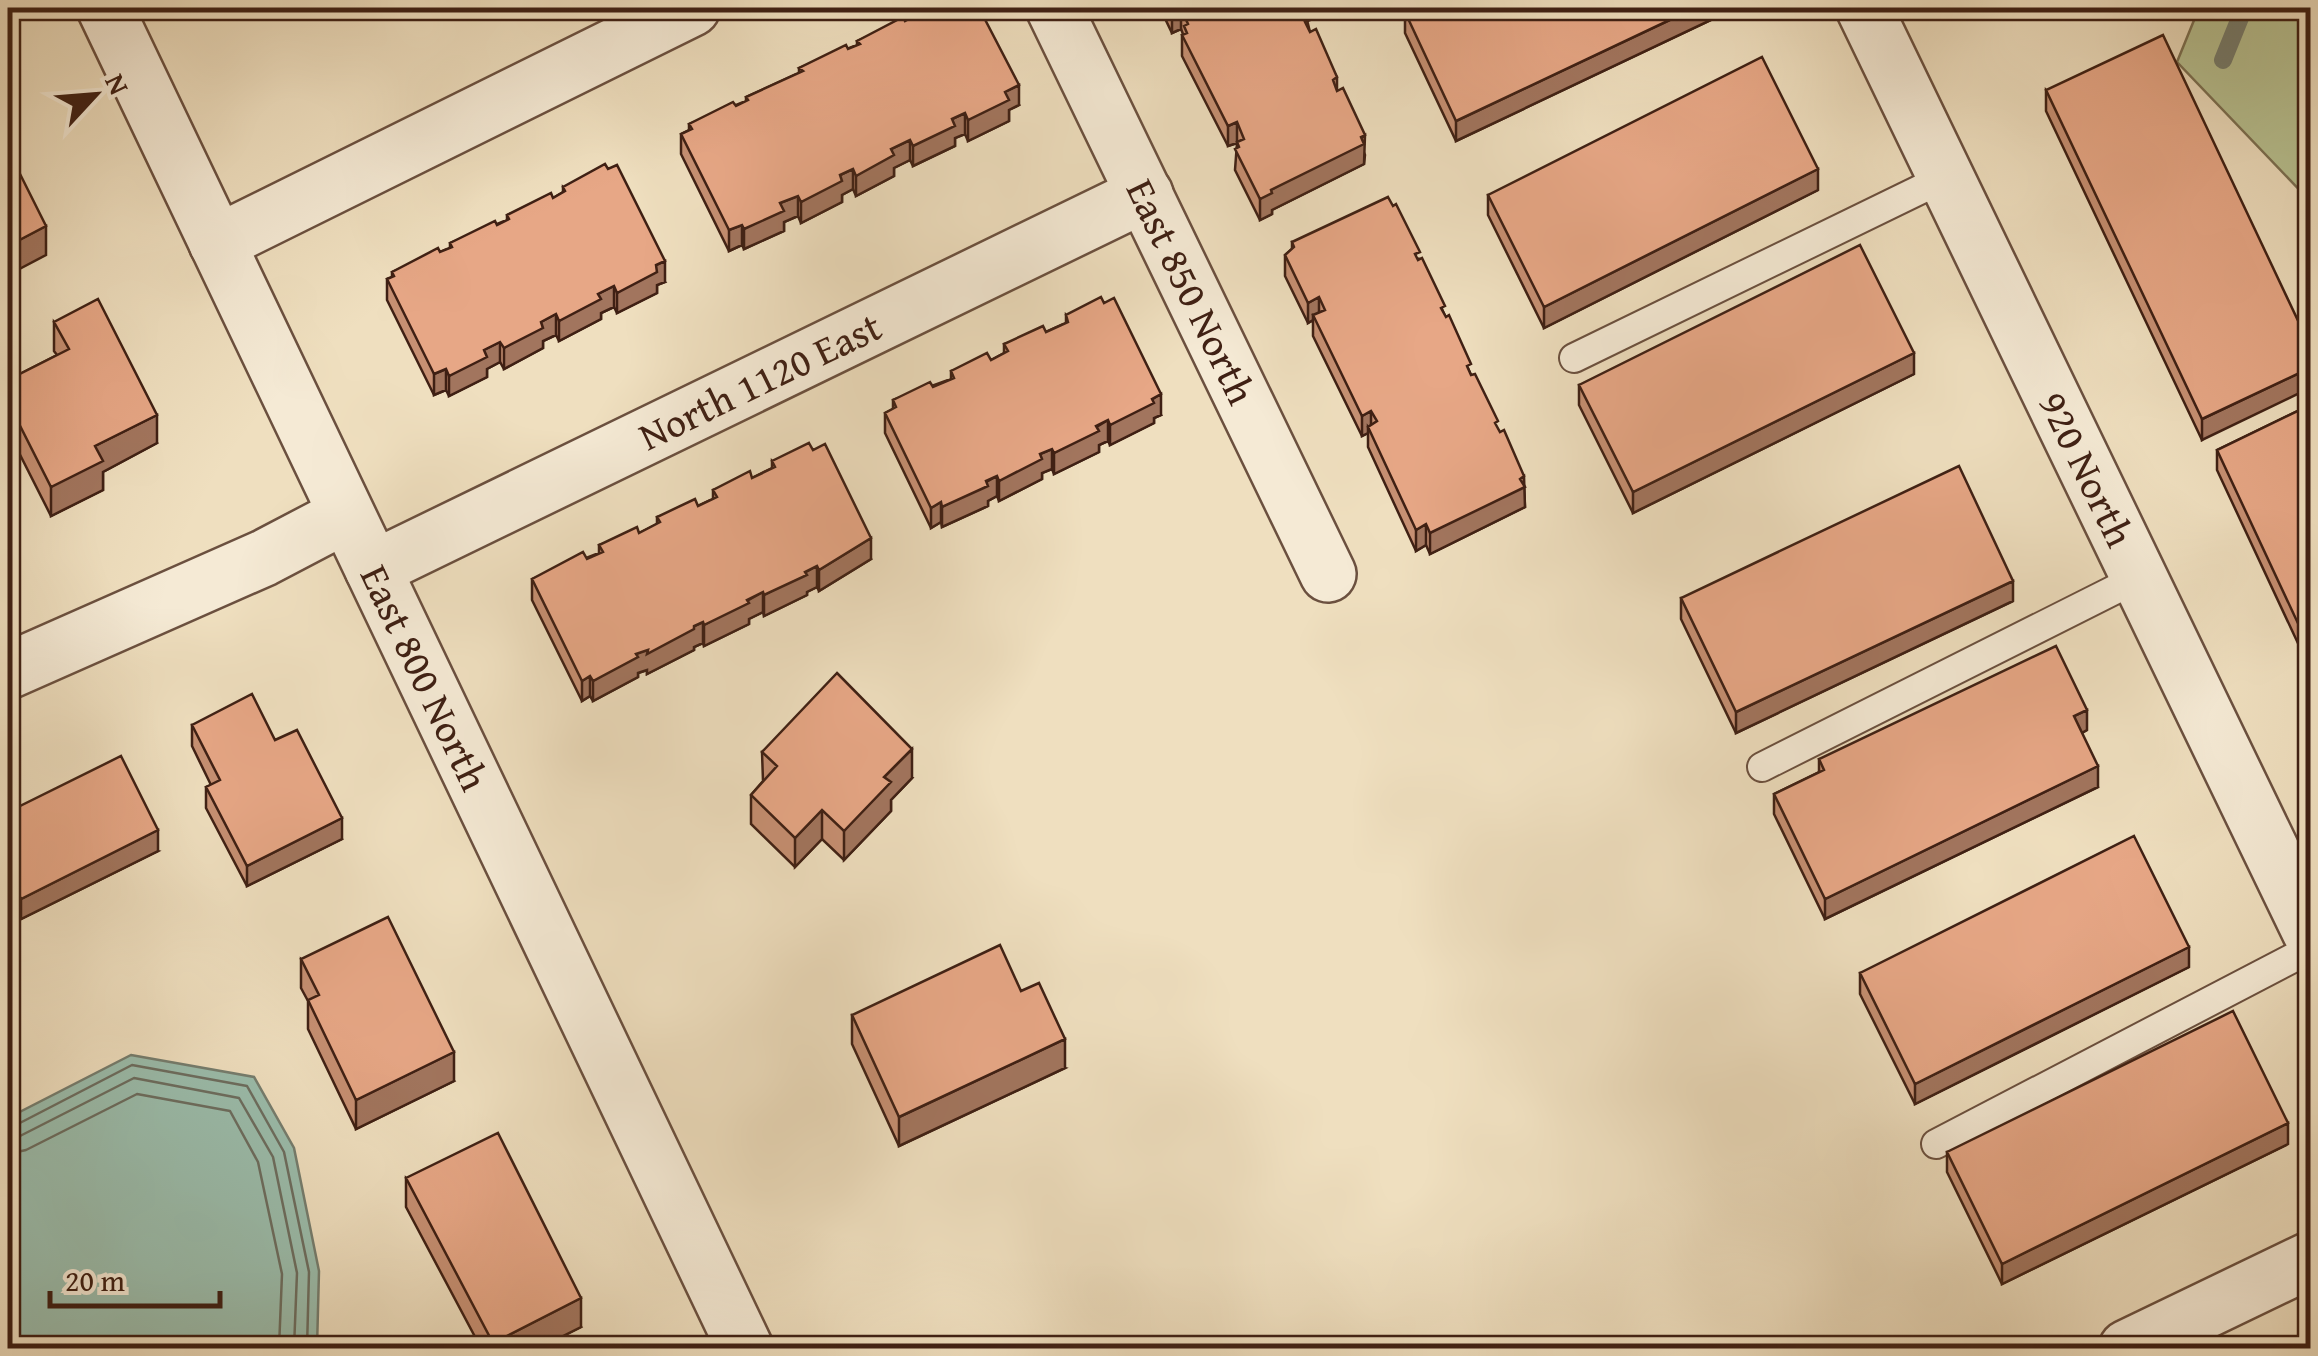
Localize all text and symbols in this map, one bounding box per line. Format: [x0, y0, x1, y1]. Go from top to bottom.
north arrow [45, 45, 145, 145]
text: N [95, 66, 141, 101]
street label: East 850 North [1112, 169, 1271, 414]
street label: North 1120 East [628, 297, 891, 465]
street label: 920 North [2024, 381, 2150, 556]
street label: East 800 North [346, 554, 504, 800]
scale bar [50, 1246, 220, 1308]
text: 20 m [65, 1258, 125, 1302]

